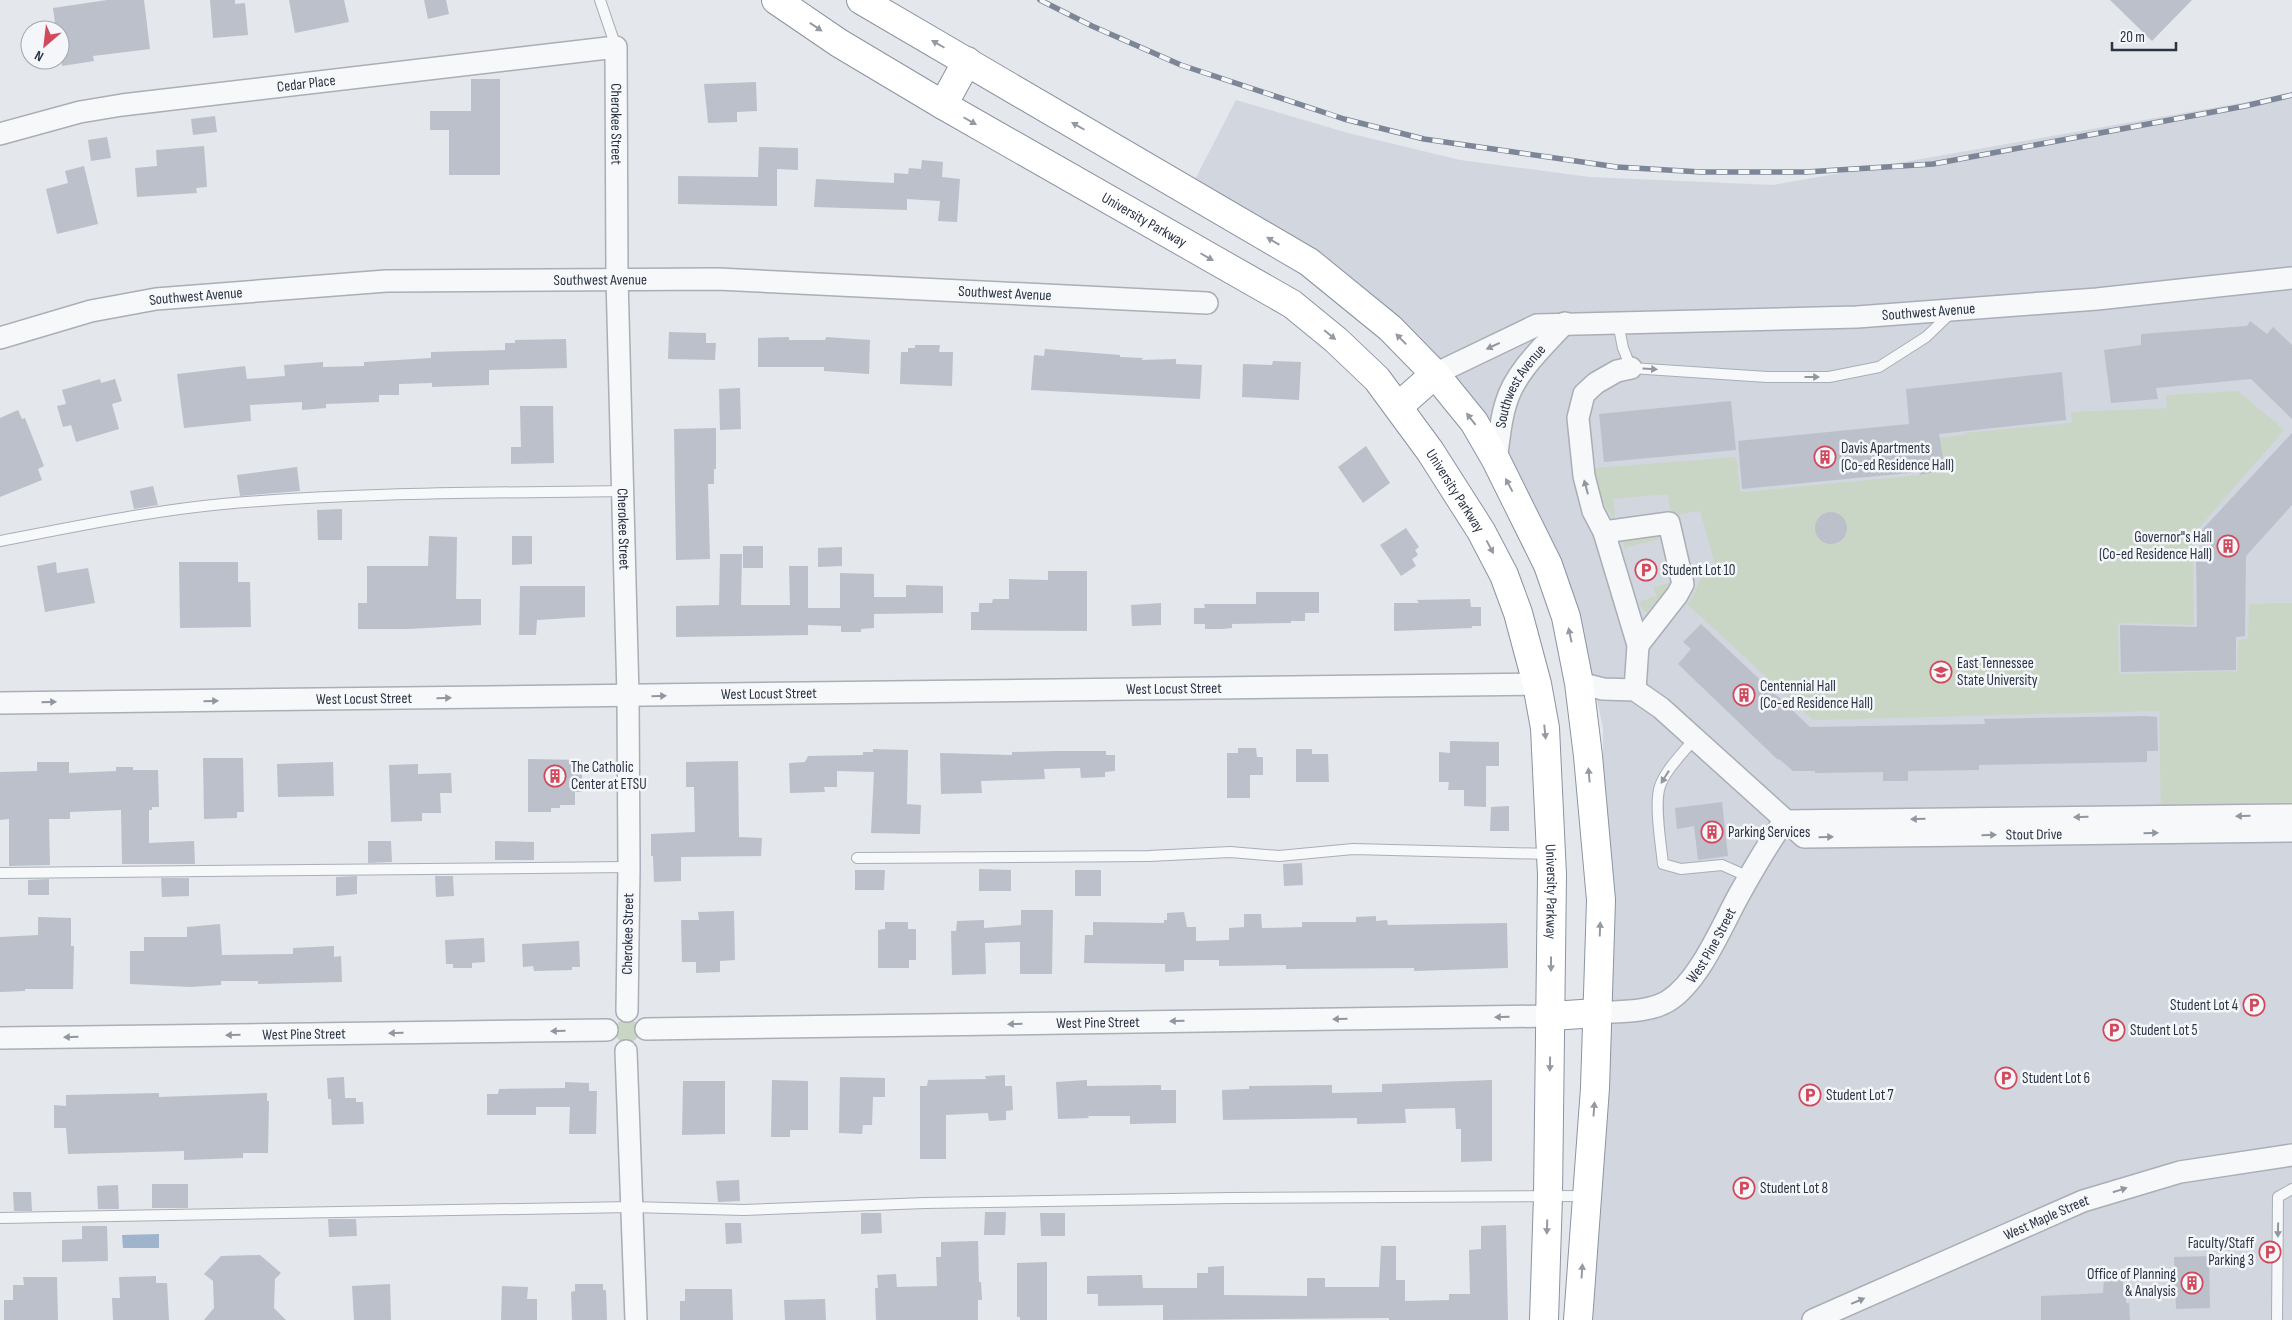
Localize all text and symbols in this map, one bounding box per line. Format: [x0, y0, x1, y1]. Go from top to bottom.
north arrow [20, 20, 70, 70]
scale bar [2112, 20, 2176, 52]
one-way arrow [810, 22, 823, 32]
text: 20 m [2120, 28, 2145, 47]
one-way arrow [931, 40, 944, 49]
text: N [32, 47, 46, 65]
street label: Cedar Place [276, 71, 337, 96]
street label: Cherokee Street [607, 83, 626, 165]
one-way arrow [963, 117, 977, 125]
one-way arrow [1071, 122, 1086, 130]
street label: University Parkway [1098, 188, 1190, 252]
one-way arrow [1266, 236, 1279, 245]
one-way arrow [1201, 253, 1214, 262]
street label: Southwest Avenue [554, 270, 647, 289]
street label: Southwest Avenue [958, 281, 1052, 305]
street label: Southwest Avenue [148, 283, 243, 310]
street label: Southwest Avenue [1881, 299, 1976, 325]
one-way arrow [1323, 329, 1336, 340]
one-way arrow [1395, 333, 1407, 345]
street label: Southwest Avenue [1491, 340, 1550, 430]
one-way arrow [1486, 342, 1500, 350]
one-way arrow [1642, 365, 1658, 373]
one-way arrow [1805, 373, 1821, 381]
one-way arrow [1465, 412, 1476, 425]
place label: Davis Apartments (Co-ed Residence Hall) [1841, 439, 1954, 475]
street label: University Parkway [1422, 445, 1489, 536]
building icon: Davis Apartments (Co-ed Residence Hall) [1813, 445, 1837, 469]
one-way arrow [1505, 477, 1513, 492]
one-way arrow [1582, 479, 1590, 494]
street label: Cherokee Street [613, 488, 634, 570]
place label: Governor"s Hall (Co-ed Residence Hall) [2099, 528, 2212, 564]
building icon: Governor"s Hall (Co-ed Residence Hall) [2216, 534, 2240, 558]
one-way arrow [1485, 541, 1494, 554]
parking icon: Student Lot 10 [1634, 558, 1658, 582]
place label: Student Lot 10 [1662, 561, 1736, 580]
one-way arrow [1565, 626, 1573, 642]
place label: East Tennessee State University [1957, 654, 2038, 690]
school or university icon: East Tennessee State University [1929, 660, 1953, 684]
place label: Centennial Hall (Co-ed Residence Hall) [1760, 677, 1873, 713]
street label: West Locust Street [1126, 678, 1222, 699]
street label: West Locust Street [721, 683, 817, 704]
building icon: Centennial Hall (Co-ed Residence Hall) [1732, 683, 1756, 707]
street label: West Locust Street [316, 688, 412, 709]
one-way arrow [651, 692, 667, 700]
one-way arrow [436, 694, 452, 702]
one-way arrow [203, 696, 219, 704]
one-way arrow [41, 698, 57, 706]
one-way arrow [1541, 724, 1549, 740]
place label: The Catholic Center at ETSU [571, 758, 647, 794]
building icon: The Catholic Center at ETSU [543, 764, 567, 788]
one-way arrow [1585, 767, 1593, 783]
one-way arrow [1661, 770, 1670, 784]
one-way arrow [2235, 812, 2251, 820]
one-way arrow [2073, 814, 2089, 822]
one-way arrow [1910, 815, 1926, 823]
building icon: Parking Services [1700, 820, 1724, 844]
place label: Parking Services [1728, 823, 1810, 842]
street label: Stout Drive [2006, 824, 2062, 844]
one-way arrow [2144, 828, 2160, 836]
one-way arrow [1981, 831, 1997, 839]
one-way arrow [1819, 833, 1835, 841]
street label: University Parkway [1541, 844, 1562, 940]
street label: Cherokee Street [618, 893, 638, 975]
street label: West Pine Street [1682, 904, 1740, 987]
one-way arrow [1596, 921, 1604, 937]
one-way arrow [1547, 956, 1555, 972]
parking icon: Student Lot 4 [2242, 993, 2266, 1017]
place label: Student Lot 4 [2170, 996, 2238, 1015]
street label: West Pine Street [1056, 1012, 1140, 1033]
one-way arrow [1494, 1013, 1510, 1021]
one-way arrow [1331, 1015, 1347, 1023]
one-way arrow [1169, 1017, 1185, 1025]
parking icon: Student Lot 5 [2102, 1018, 2126, 1042]
one-way arrow [1006, 1020, 1022, 1028]
place label: Student Lot 5 [2130, 1021, 2198, 1040]
street label: West Pine Street [262, 1024, 346, 1044]
one-way arrow [550, 1027, 566, 1035]
one-way arrow [387, 1029, 403, 1037]
one-way arrow [225, 1031, 241, 1039]
one-way arrow [62, 1034, 78, 1042]
one-way arrow [1546, 1057, 1554, 1073]
parking icon: Student Lot 6 [1994, 1066, 2018, 1090]
place label: Student Lot 6 [2022, 1069, 2090, 1088]
parking icon: Student Lot 7 [1798, 1083, 1822, 1107]
place label: Student Lot 7 [1826, 1086, 1894, 1105]
one-way arrow [1590, 1101, 1598, 1117]
parking icon: Student Lot 8 [1732, 1176, 1756, 1200]
place label: Student Lot 8 [1760, 1179, 1828, 1198]
one-way arrow [2113, 1185, 2128, 1193]
street label: West Maple Street [2001, 1190, 2092, 1244]
one-way arrow [1543, 1219, 1551, 1235]
one-way arrow [2274, 1222, 2282, 1238]
place label: Faculty/Staff Parking 3 [2188, 1234, 2254, 1270]
parking icon: Faculty/Staff Parking 3 [2258, 1240, 2282, 1264]
one-way arrow [1578, 1263, 1586, 1279]
place label: Office of Planning & Analysis [2087, 1265, 2176, 1301]
building icon: Office of Planning & Analysis [2180, 1271, 2204, 1295]
one-way arrow [1851, 1297, 1865, 1305]

